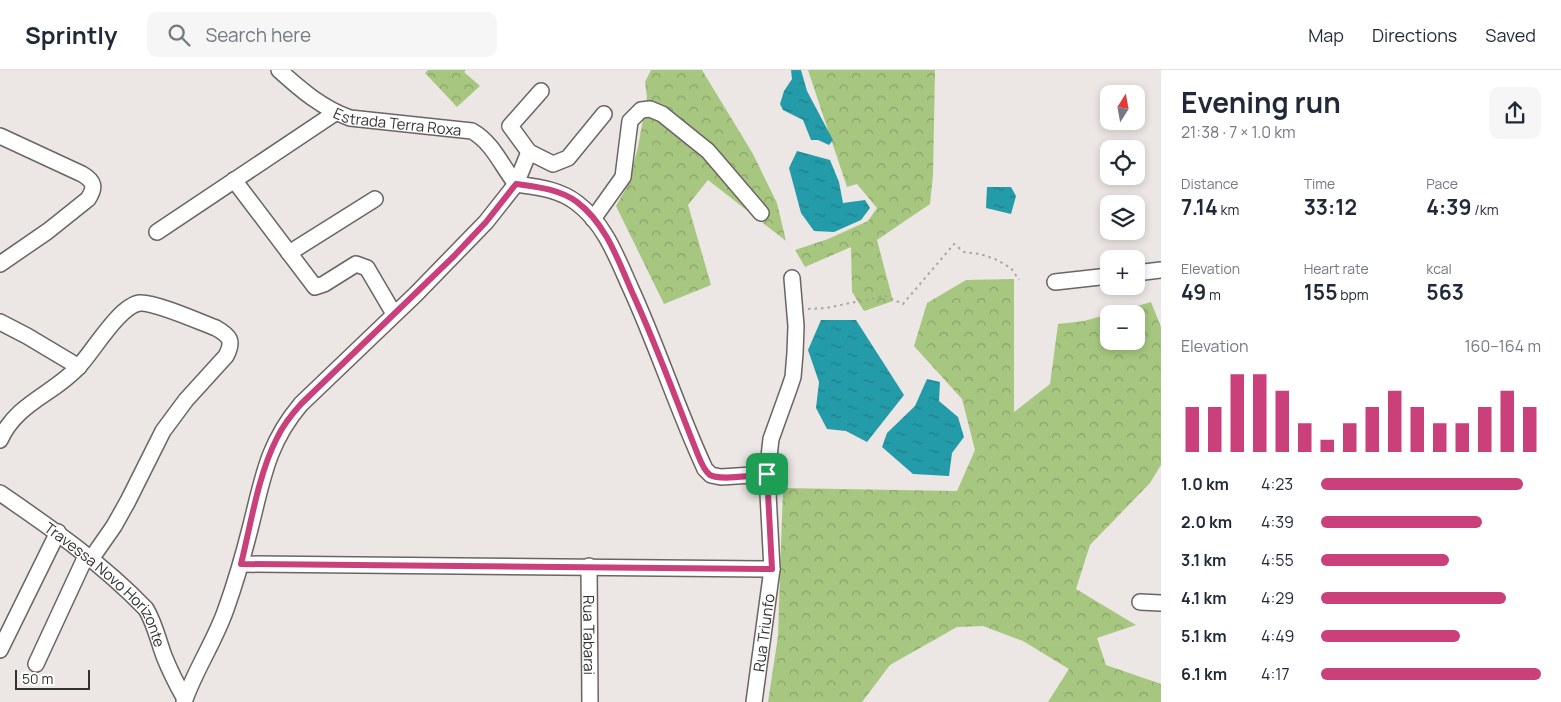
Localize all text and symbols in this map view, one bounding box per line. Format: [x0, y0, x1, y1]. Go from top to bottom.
search box [147, 12, 497, 57]
text: Sprintly [25, 18, 117, 51]
icon: search [165, 21, 193, 49]
text: Search here [205, 22, 311, 48]
text: Map [1308, 23, 1344, 47]
text: Directions [1372, 23, 1457, 47]
text: Saved [1485, 23, 1536, 47]
text: Evening run [1181, 83, 1341, 121]
north arrow [1100, 85, 1145, 130]
map controls [1100, 85, 1145, 350]
button: share [1489, 87, 1541, 139]
street label: Estrada Terra Roxa [330, 102, 463, 140]
text: 21:38 · 7 × 1.0 km [1181, 121, 1296, 143]
button: locate [1100, 140, 1145, 185]
text: Distance [1181, 174, 1238, 193]
text: Time [1304, 174, 1335, 193]
text: Pace [1426, 174, 1458, 193]
text: 7.14 [1181, 193, 1218, 221]
text: 33:12 [1304, 193, 1357, 221]
text: 4:39 [1426, 193, 1472, 221]
button: layers [1100, 195, 1145, 240]
text: km [1218, 200, 1239, 219]
text: /km [1472, 200, 1499, 219]
button: + [1100, 250, 1145, 295]
text: Elevation [1181, 259, 1240, 278]
text: Heart rate [1304, 259, 1369, 278]
text: kcal [1426, 259, 1452, 278]
text: 49 [1181, 278, 1206, 306]
text: 155 [1304, 278, 1337, 306]
text: 563 [1426, 278, 1464, 306]
text: m [1206, 285, 1221, 304]
text: bpm [1337, 285, 1369, 304]
button: − [1100, 305, 1145, 350]
text: Elevation [1181, 335, 1249, 357]
text: 160–164 m [1464, 335, 1541, 357]
pin [746, 453, 788, 495]
icon: arrive [753, 460, 781, 488]
text: 1.0 km [1181, 473, 1229, 495]
text: 4:23 [1261, 473, 1293, 495]
text: 2.0 km [1181, 511, 1232, 533]
text: 4:39 [1261, 511, 1294, 533]
street label: Travessa Novo Horizonte [40, 517, 171, 650]
text: 3.1 km [1181, 549, 1226, 571]
text: 4:55 [1261, 549, 1294, 571]
text: 4.1 km [1181, 587, 1227, 609]
text: 4:29 [1261, 587, 1294, 609]
street label: Rua Triunfo [748, 592, 779, 673]
street label: Rua Tabarai [579, 595, 600, 675]
text: 5.1 km [1181, 625, 1227, 647]
text: 4:49 [1261, 625, 1294, 647]
text: 6.1 km [1181, 663, 1227, 685]
text: 4:17 [1261, 663, 1290, 685]
scale bar [15, 667, 90, 690]
text: 50 m [22, 669, 53, 688]

